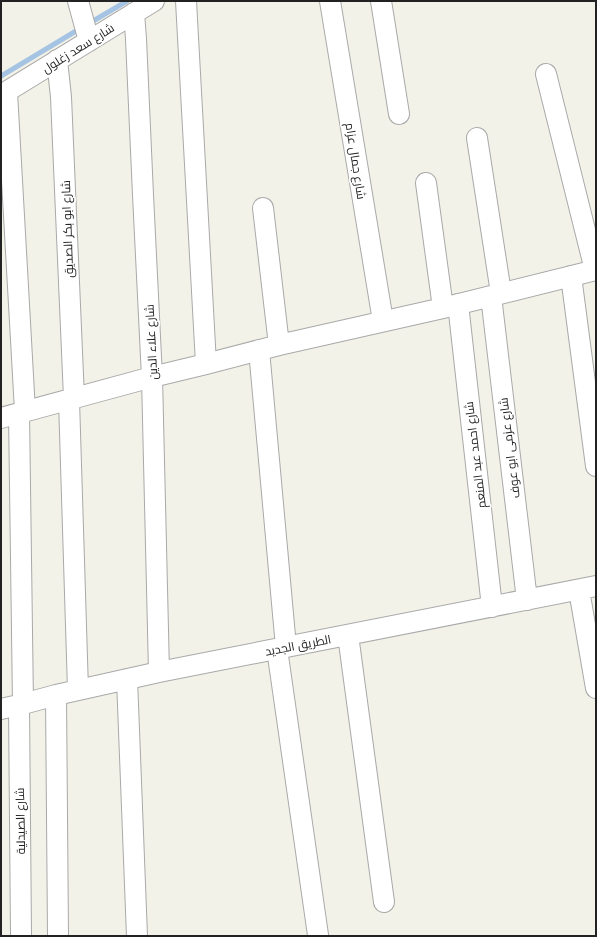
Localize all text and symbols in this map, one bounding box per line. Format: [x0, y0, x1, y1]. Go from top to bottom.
street label: شارع سعد زغلول [39, 20, 117, 77]
street label: شارع جمال عزام [342, 122, 369, 200]
street label: شارع ابو بكر الصديق [58, 180, 77, 278]
street label: شارع علاء الدين [142, 304, 161, 380]
street label: شارع عزمى ابو عوف [495, 397, 524, 499]
street label: شارع احمد عبد المنعم [461, 400, 490, 509]
street label: الطريق الجديد [264, 631, 332, 659]
street label: شارع الصيدلية [12, 787, 29, 855]

